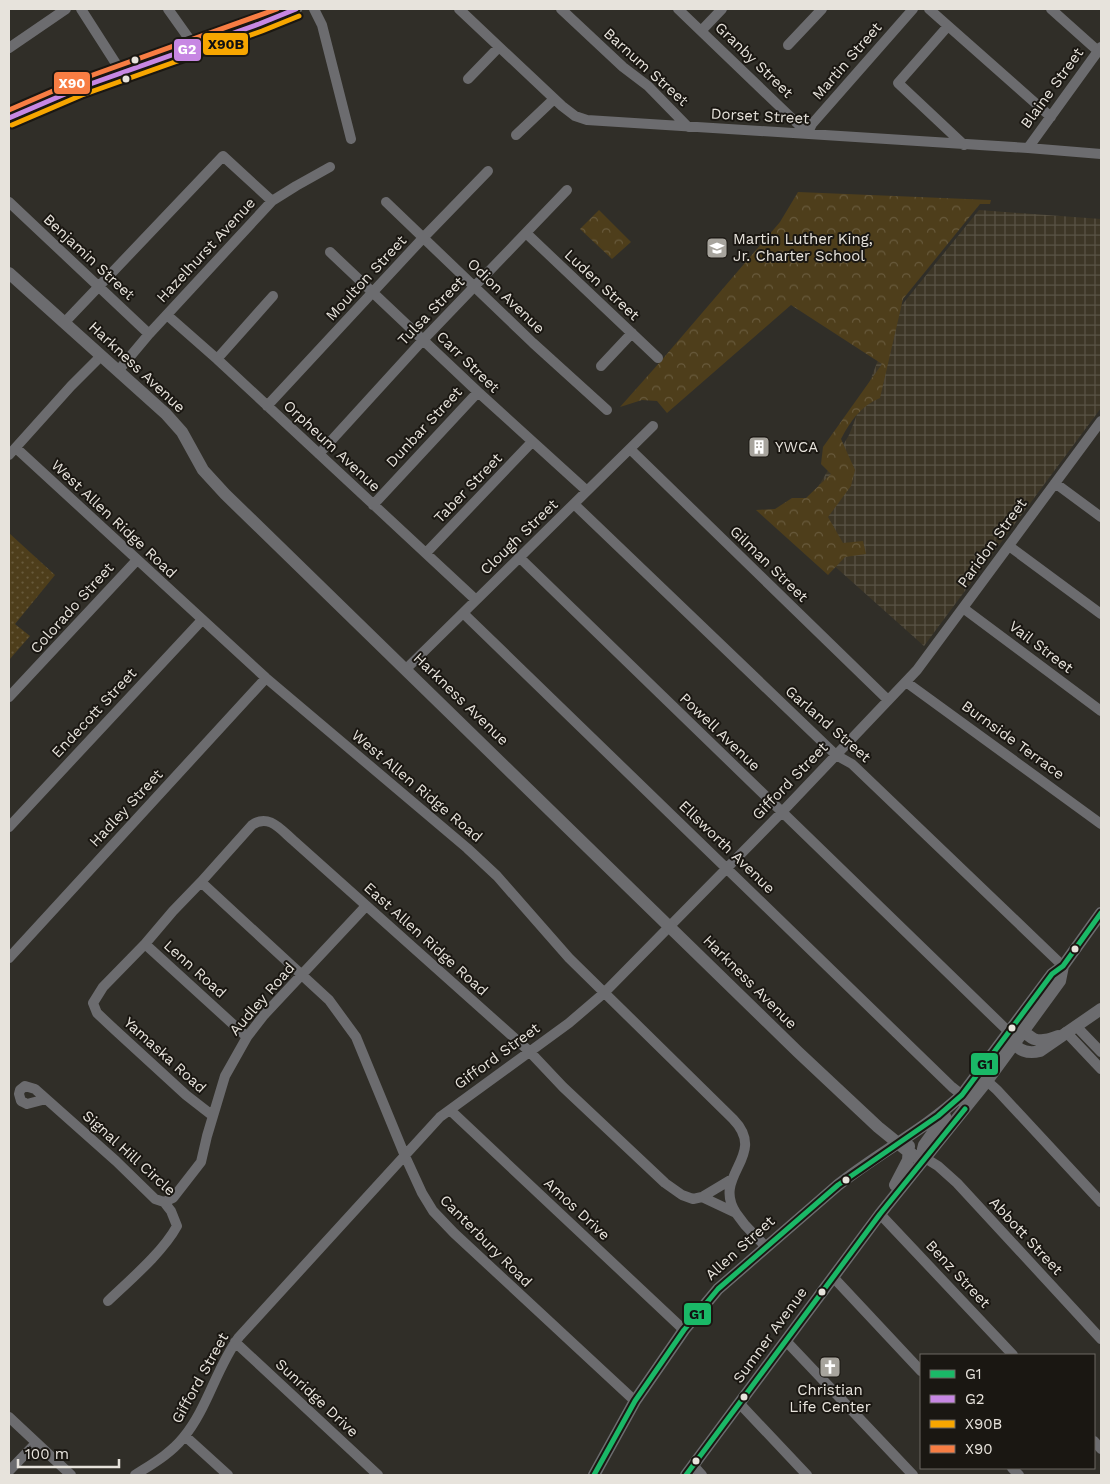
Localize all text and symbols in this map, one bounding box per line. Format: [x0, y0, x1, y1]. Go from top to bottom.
street label: Granby Street [711, 18, 797, 102]
street label: Martin Street [808, 18, 886, 103]
street label: Barnum Street [600, 24, 692, 110]
line badge: X90B [202, 32, 249, 56]
text: X90B [208, 36, 245, 52]
line badge: G2 [173, 38, 202, 62]
text: G2 [178, 41, 196, 57]
street label: Blaine Street [1017, 44, 1088, 132]
unlabelled marker [130, 55, 140, 65]
line badge: X90 [53, 71, 91, 95]
unlabelled marker [121, 74, 131, 84]
text: X90 [59, 75, 85, 91]
street label: Dorset Street [710, 104, 810, 128]
street label: Hazelhurst Avenue [153, 194, 259, 306]
street label: Benjamin Street [40, 210, 139, 304]
place label: Martin Luther King, Jr. Charter School [733, 230, 873, 265]
street label: Moulton Street [322, 231, 411, 324]
school or university icon: Martin Luther King, Jr. Charter School [705, 236, 729, 260]
street label: Luden Street [561, 246, 644, 325]
street label: Odion Avenue [464, 255, 548, 337]
street label: Tulsa Street [394, 272, 469, 349]
street label: Harkness Avenue [85, 318, 189, 416]
street label: Carr Street [433, 327, 504, 397]
street label: Dunbar Street [382, 383, 466, 471]
street label: Orpheum Avenue [280, 397, 384, 495]
building icon: YWCA [747, 435, 771, 459]
place label: YWCA [775, 438, 818, 456]
street label: Taber Street [430, 449, 506, 527]
street label: West Allen Ridge Road [48, 456, 180, 582]
street label: Paridon Street [954, 494, 1031, 591]
street label: Clough Street [477, 495, 562, 578]
street label: Gilman Street [726, 522, 812, 606]
street label: Colorado Street [27, 558, 118, 657]
street label: Vail Street [1005, 617, 1077, 677]
street label: Harkness Avenue [410, 649, 512, 749]
street label: Endecott Street [48, 664, 141, 762]
street label: Garland Street [782, 682, 875, 767]
street label: Powell Avenue [676, 689, 764, 775]
street label: Burnside Terrace [958, 697, 1068, 783]
street label: West Allen Ridge Road [348, 726, 486, 846]
street label: Gifford Street [748, 738, 832, 824]
street label: Hadley Street [86, 765, 167, 850]
street label: Ellsworth Avenue [675, 797, 779, 897]
street label: East Allen Ridge Road [360, 879, 492, 999]
street label: Harkness Avenue [699, 931, 801, 1033]
street label: Lenn Road [160, 936, 230, 1002]
unlabelled marker [1070, 944, 1080, 954]
street label: Audley Road [226, 959, 298, 1039]
street label: Yamaska Road [120, 1013, 210, 1097]
street label: Gifford Street [451, 1019, 544, 1093]
unlabelled marker [1007, 1023, 1017, 1033]
line badge: G1 [970, 1052, 999, 1076]
text: G1 [977, 1056, 993, 1072]
street label: Signal Hill Circle [79, 1106, 179, 1200]
street label: Amos Drive [540, 1174, 614, 1244]
unlabelled marker [841, 1175, 851, 1185]
street label: Canterbury Road [436, 1191, 536, 1291]
street label: Abbott Street [986, 1193, 1067, 1279]
street label: Allen Street [702, 1212, 779, 1284]
street label: Benz Street [922, 1236, 994, 1312]
street label: Sumner Avenue [729, 1283, 811, 1387]
unlabelled marker [817, 1287, 827, 1297]
line badge: G1 [683, 1302, 712, 1326]
text: G1 [689, 1306, 705, 1322]
street label: Gifford Street [168, 1329, 233, 1427]
legend [920, 1354, 1095, 1469]
street label: Sunridge Drive [272, 1355, 362, 1441]
church icon: Christian Life Center [818, 1355, 842, 1379]
text: G1 [965, 1365, 982, 1383]
place label: Christian Life Center [789, 1381, 871, 1416]
text: G2 [965, 1390, 985, 1408]
unlabelled marker [739, 1392, 749, 1402]
text: X90B [965, 1415, 1002, 1433]
scale bar [18, 1436, 119, 1468]
text: X90 [965, 1440, 993, 1458]
text: 100 m [25, 1445, 69, 1463]
unlabelled marker [691, 1456, 701, 1466]

